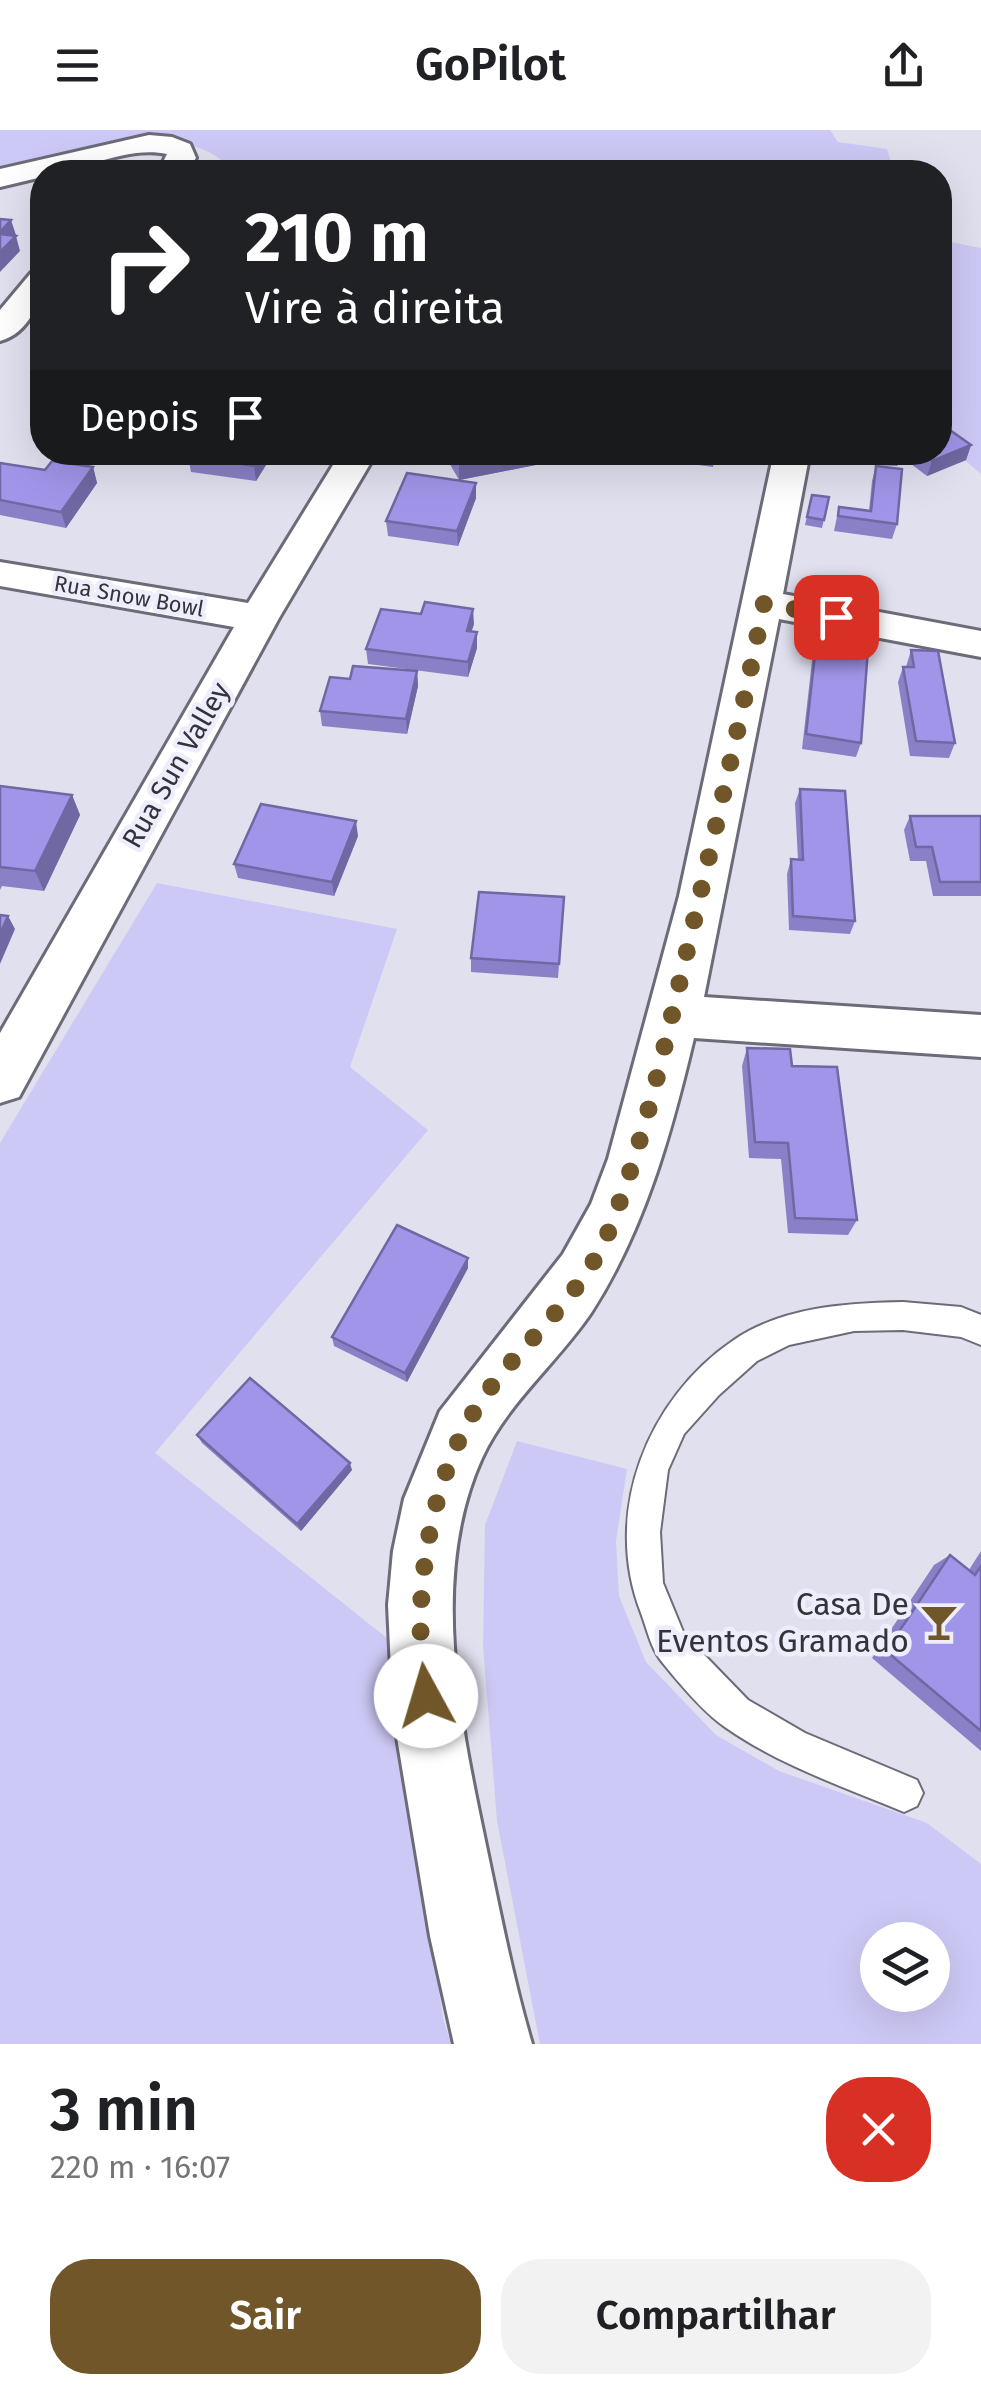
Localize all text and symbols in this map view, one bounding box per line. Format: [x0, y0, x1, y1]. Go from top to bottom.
icon: menu [50, 38, 105, 93]
text: GoPilot [415, 38, 566, 92]
icon: share [876, 38, 931, 93]
text: 210 m [245, 196, 429, 280]
icon: right [80, 200, 210, 330]
text: Vire à direita [245, 281, 505, 335]
icon: arrive [218, 390, 273, 445]
text: Depois [80, 395, 198, 441]
street label: Rua Snow Bowl [52, 570, 206, 622]
pin [794, 575, 879, 660]
icon: arrive [809, 590, 864, 645]
street label: Rua Sun Valley [115, 676, 237, 854]
place label: Casa De Eventos Gramado [656, 1585, 909, 1660]
bar icon: Casa De Eventos Gramado [918, 1601, 960, 1643]
position arrow [374, 1644, 478, 1748]
map controls [860, 1922, 950, 2012]
button: layers [860, 1922, 950, 2012]
text: 3 min [50, 2074, 198, 2146]
button: close [826, 2077, 931, 2182]
text: 220 m · 16:07 [50, 2148, 230, 2186]
button: Sair [50, 2259, 481, 2374]
button: Compartilhar [501, 2259, 931, 2374]

